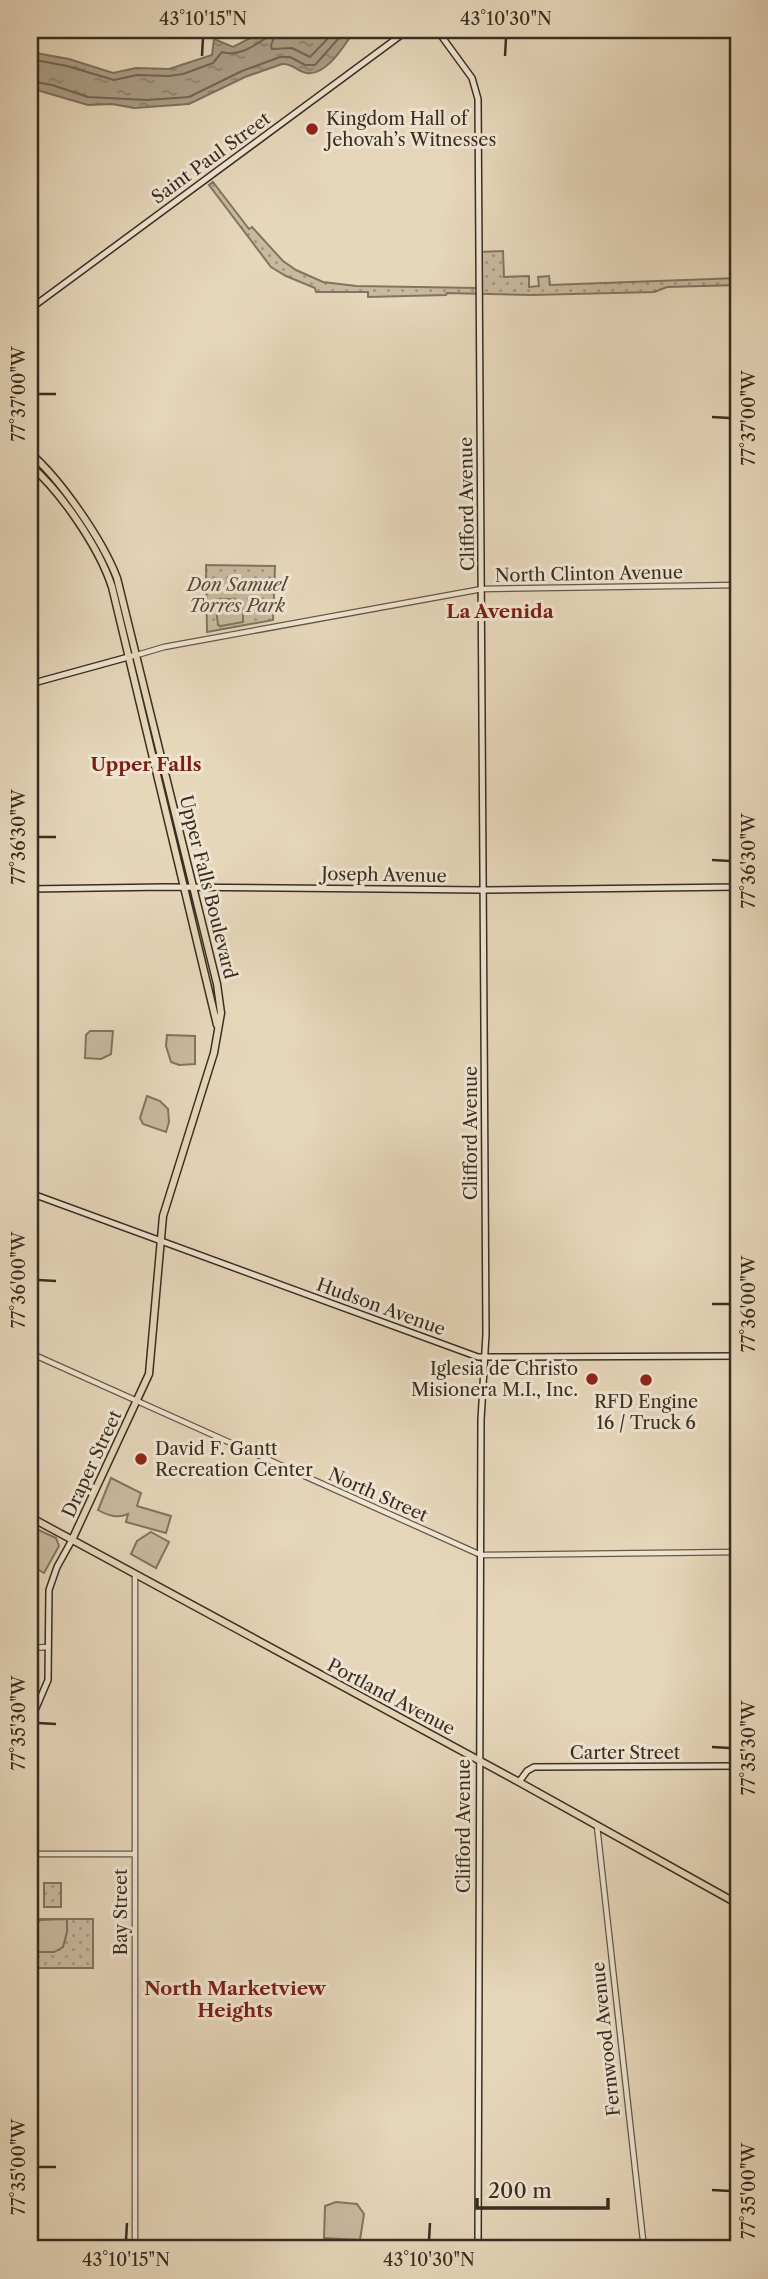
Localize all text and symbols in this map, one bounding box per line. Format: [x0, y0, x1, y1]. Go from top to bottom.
text: 43°10'15"N [159, 8, 247, 30]
text: 43°10'30"N [460, 8, 552, 30]
street label: Saint Paul Street [147, 107, 275, 208]
place label: Kingdom Hall of Jehovah’s Witnesses [323, 108, 496, 151]
marker: Kingdom Hall of Jehovah’s Witnesses [304, 121, 320, 137]
text: 77°37'00"W [8, 345, 30, 442]
text: 77°37'00"W [738, 369, 760, 466]
street label: Clifford Avenue [455, 437, 479, 571]
street label: North Clinton Avenue [495, 561, 683, 587]
park label: Don Samuel Torres Park [185, 574, 289, 617]
district label: La Avenida [446, 600, 555, 623]
district label: Upper Falls [90, 753, 202, 776]
text: 77°36'30"W [8, 788, 30, 885]
street label: Upper Falls Boulevard [175, 793, 241, 981]
text: 77°36'30"W [738, 812, 760, 909]
street label: Joseph Avenue [318, 863, 447, 887]
street label: Clifford Avenue [460, 1066, 482, 1200]
text: 77°36'00"W [8, 1230, 30, 1328]
text: 77°36'00"W [738, 1254, 760, 1352]
street label: Hudson Avenue [314, 1274, 448, 1340]
place label: Iglesia de Christo Misionera M.I., Inc. [411, 1358, 578, 1401]
marker: Iglesia de Christo Misionera M.I., Inc. [584, 1371, 600, 1387]
marker: RFD Engine 16 / Truck 6 [638, 1372, 654, 1388]
place label: RFD Engine 16 / Truck 6 [594, 1391, 698, 1434]
street label: Draper Street [58, 1406, 127, 1521]
place label: David F. Gantt Recreation Center [155, 1438, 313, 1481]
marker: David F. Gantt Recreation Center [133, 1451, 149, 1467]
street label: North Street [325, 1463, 432, 1527]
street label: Portland Avenue [323, 1654, 459, 1740]
text: 77°35'30"W [8, 1674, 30, 1770]
text: 77°35'30"W [738, 1699, 760, 1795]
street label: Carter Street [570, 1742, 681, 1764]
street label: Clifford Avenue [453, 1759, 475, 1893]
street label: Bay Street [110, 1868, 132, 1955]
street label: Fernwood Avenue [587, 1961, 625, 2117]
district label: North Marketview Heights [144, 1977, 327, 2022]
text: 77°35'00"W [8, 2117, 30, 2215]
text: 77°35'00"W [738, 2141, 760, 2239]
scale bar [477, 2167, 609, 2211]
text: 200 m [488, 2178, 552, 2203]
text: 43°10'15"N [82, 2249, 170, 2271]
text: 43°10'30"N [383, 2249, 475, 2271]

